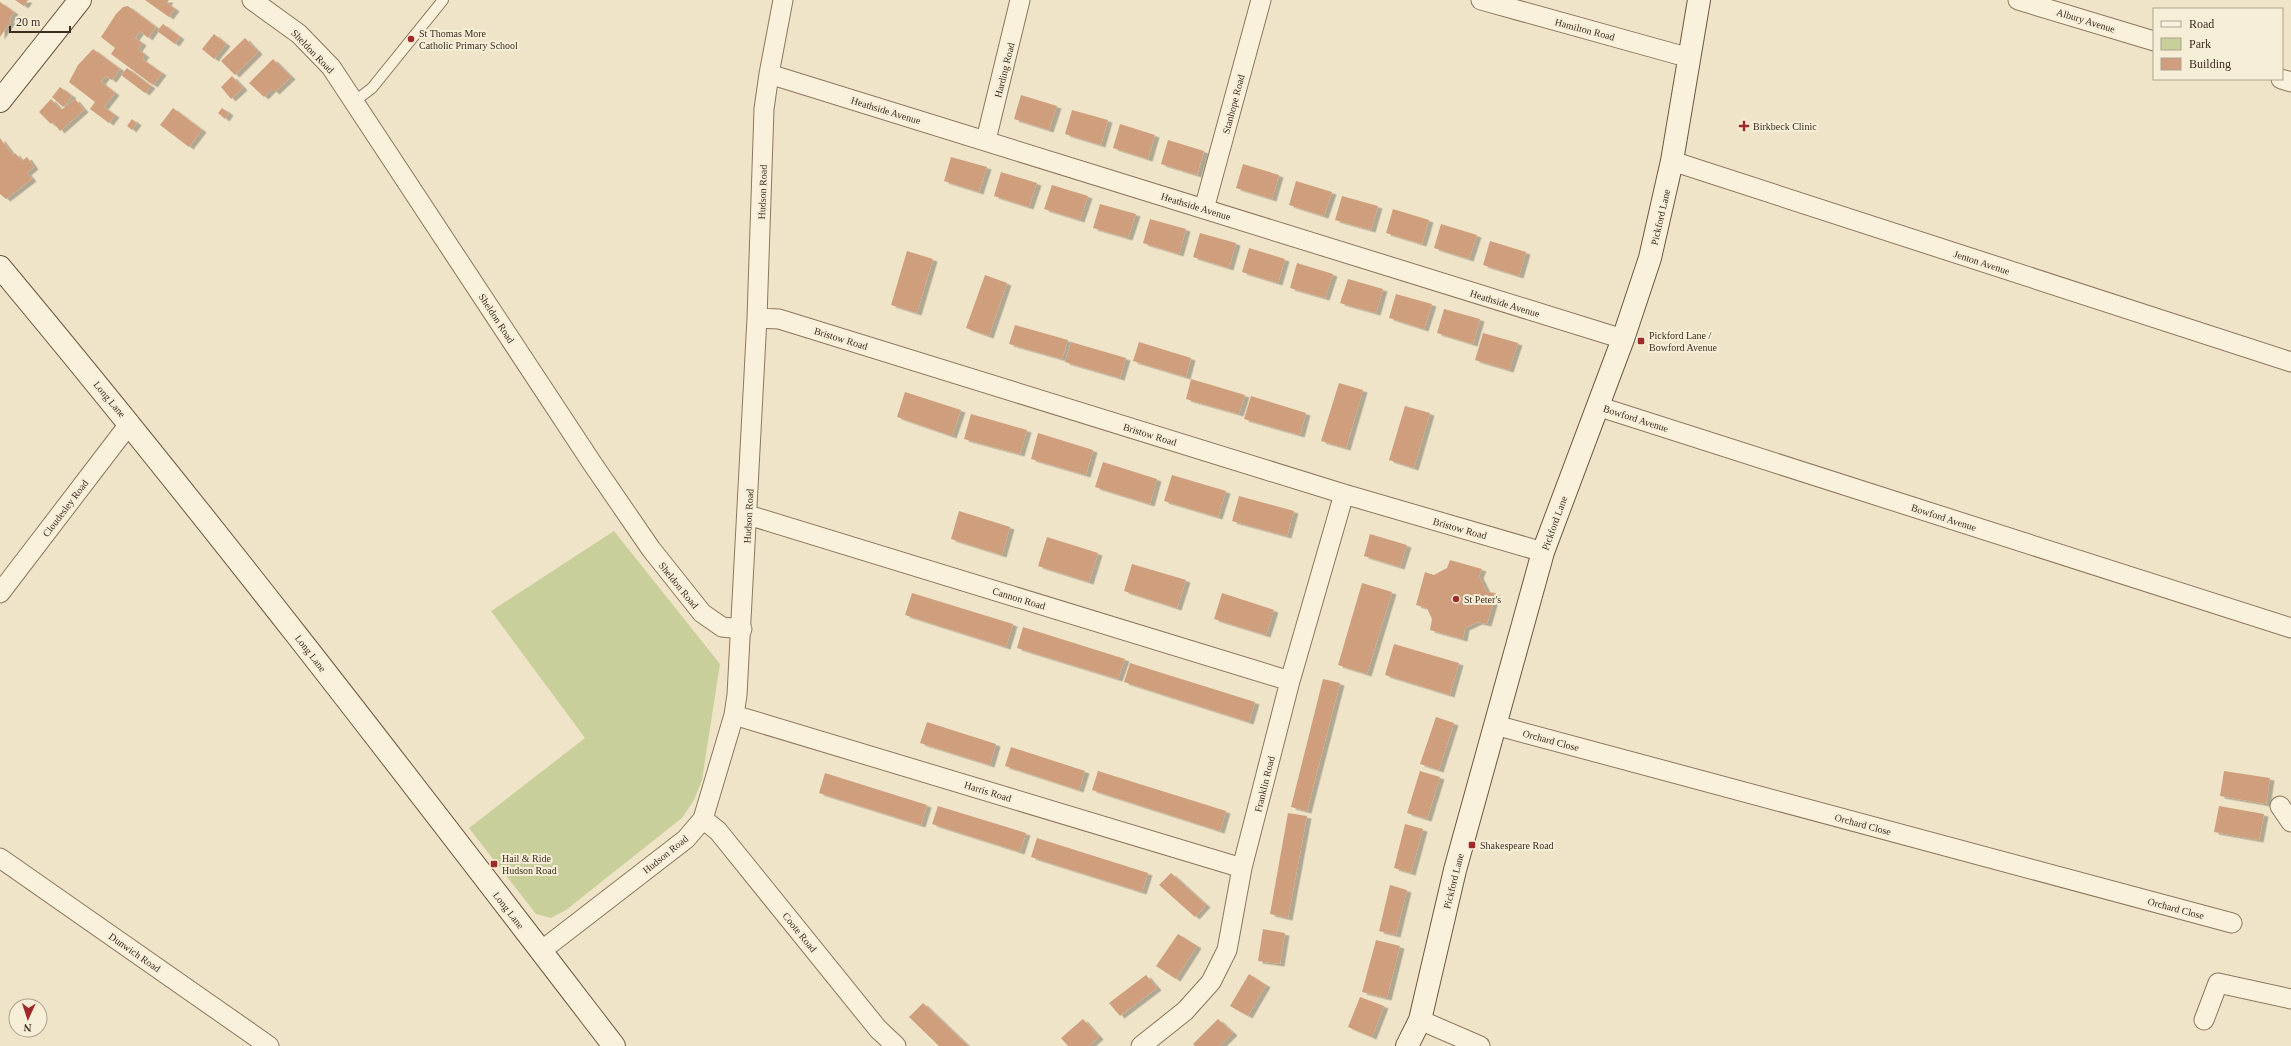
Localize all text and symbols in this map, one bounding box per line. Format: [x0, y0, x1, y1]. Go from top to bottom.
street label: Albury Avenue [2055, 6, 2117, 35]
scale bar [10, 8, 70, 34]
legend [2153, 8, 2283, 80]
text: 20 m [16, 15, 41, 29]
street label: Hamilton Road [1554, 16, 1616, 43]
text: Road [2189, 17, 2214, 31]
street label: Sheldon Road [289, 27, 336, 75]
place label: St Thomas More Catholic Primary School [419, 28, 518, 51]
marker: St Thomas More Catholic Primary School [406, 34, 416, 44]
text: Park [2189, 37, 2211, 51]
street label: Harding Road [992, 41, 1017, 99]
text: Building [2189, 57, 2231, 71]
street label: Stanhope Road [1220, 73, 1247, 135]
street label: Heathside Avenue [850, 95, 923, 126]
marker: Birkbeck Clinic [1738, 120, 1750, 132]
place label: Birkbeck Clinic [1753, 121, 1817, 132]
street label: Hudson Road [756, 164, 769, 220]
street label: Pickford Lane [1649, 188, 1672, 246]
street label: Heathside Avenue [1160, 191, 1233, 222]
street label: Jenton Avenue [1952, 248, 2012, 277]
street label: Heathside Avenue [1469, 288, 1542, 319]
street label: Sheldon Road [477, 292, 517, 345]
street label: Bristow Road [813, 325, 869, 352]
place label: Pickford Lane / Bowford Avenue [1649, 330, 1717, 353]
marker: Pickford Lane / Bowford Avenue [1636, 336, 1646, 346]
street label: Long Lane [91, 379, 128, 420]
street label: Bowford Avenue [1602, 403, 1670, 434]
street label: Bristow Road [1122, 421, 1178, 448]
street label: Cloudesley Road [40, 478, 90, 539]
street label: Hudson Road [742, 488, 755, 544]
street label: Pickford Lane [1540, 494, 1570, 552]
street label: Bowford Avenue [1910, 502, 1978, 533]
street label: Bristow Road [1432, 516, 1488, 541]
street label: Sheldon Road [657, 560, 701, 611]
street label: Cannon Road [991, 585, 1047, 612]
marker: St Peter's [1451, 594, 1461, 604]
place label: St Peter's [1464, 594, 1501, 605]
street label: Long Lane [293, 633, 329, 674]
street label: Orchard Close [1521, 728, 1581, 753]
street label: Franklin Road [1252, 755, 1277, 813]
street label: Harris Road [963, 779, 1013, 804]
street label: Orchard Close [1833, 812, 1893, 837]
street label: Hudson Road [641, 833, 690, 876]
marker: Shakespeare Road [1467, 840, 1477, 850]
place label: Shakespeare Road [1480, 840, 1554, 851]
street label: Pickford Lane [1441, 852, 1466, 910]
place label: Hail & Ride Hudson Road [502, 853, 557, 876]
marker: Hail & Ride Hudson Road [489, 859, 499, 869]
street label: Long Lane [491, 890, 527, 931]
street label: Orchard Close [2146, 896, 2206, 921]
street label: Coote Road [780, 910, 819, 954]
street label: Dunwich Road [107, 931, 163, 974]
north arrow [8, 998, 48, 1038]
text: N [23, 1022, 32, 1034]

